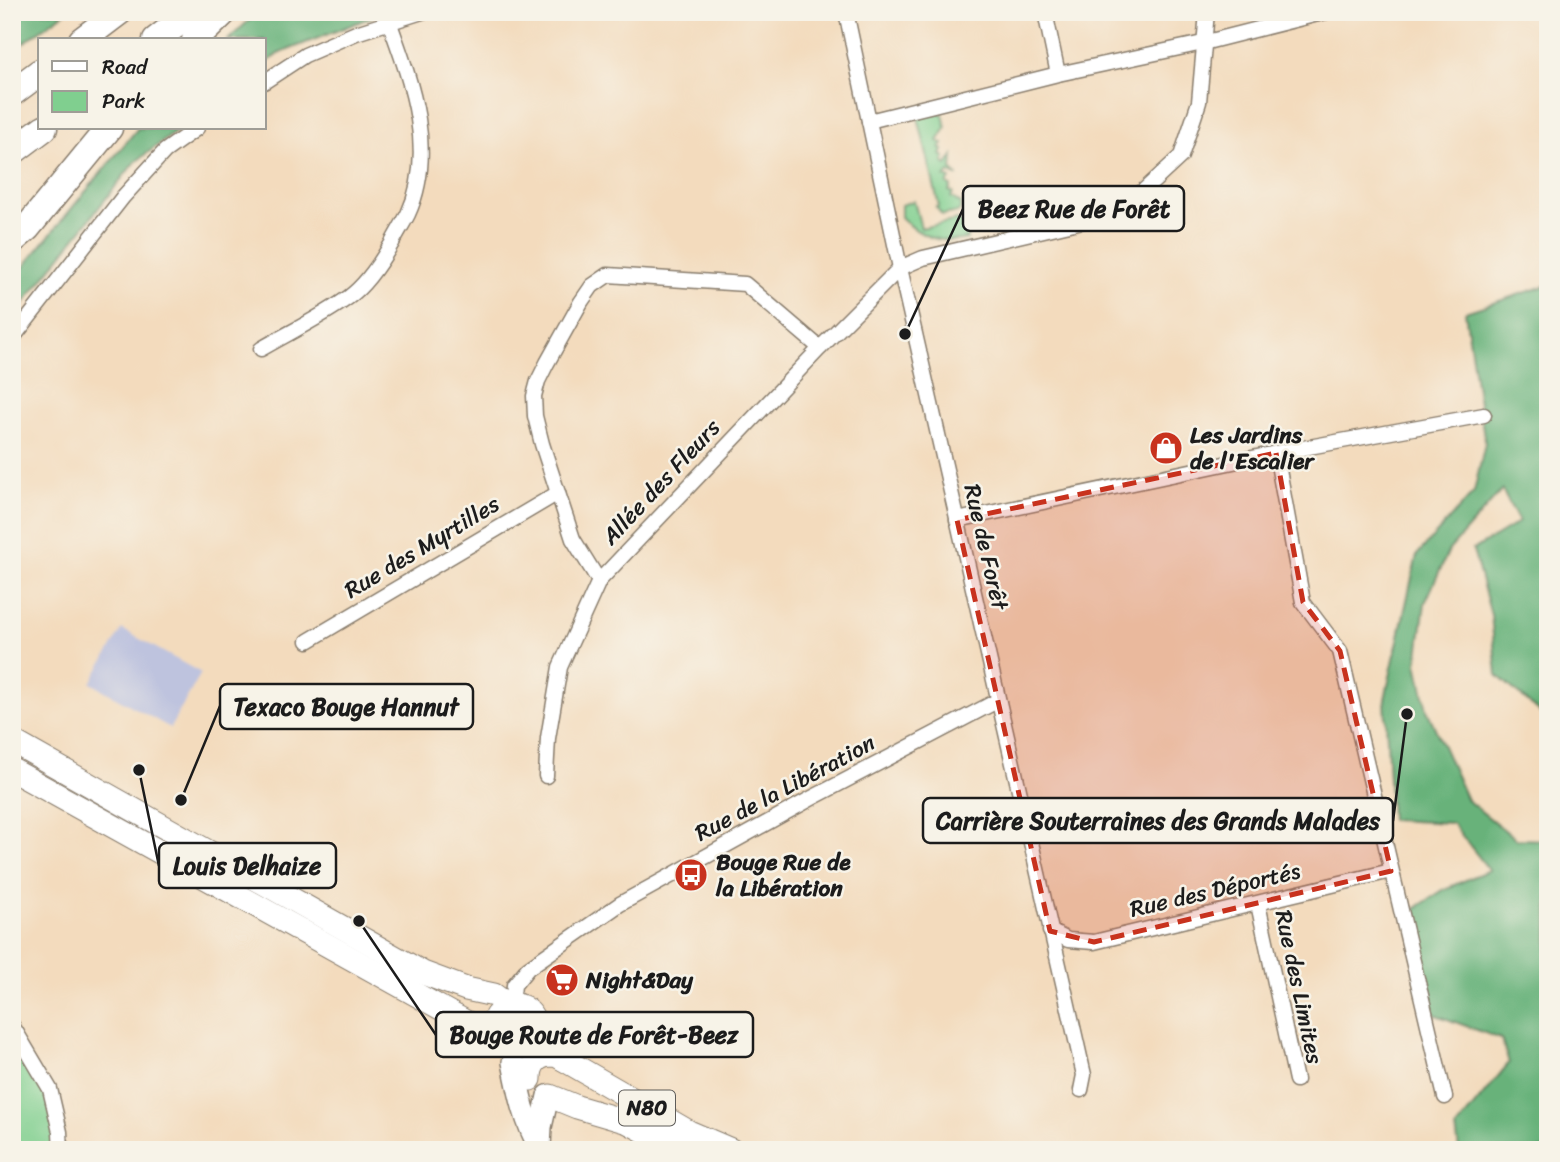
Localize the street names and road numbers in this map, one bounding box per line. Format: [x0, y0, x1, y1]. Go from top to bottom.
street label: Allée des Fleurs [590, 409, 731, 556]
street label: Rue de Forêt [952, 480, 1021, 616]
street label: Rue des Myrtilles [336, 484, 508, 610]
street label: Rue de la Libération [687, 723, 883, 853]
street label: Rue des Déportés [1126, 850, 1305, 930]
street label: Rue des Limites [1263, 906, 1335, 1068]
road number: N80 [619, 1090, 675, 1126]

